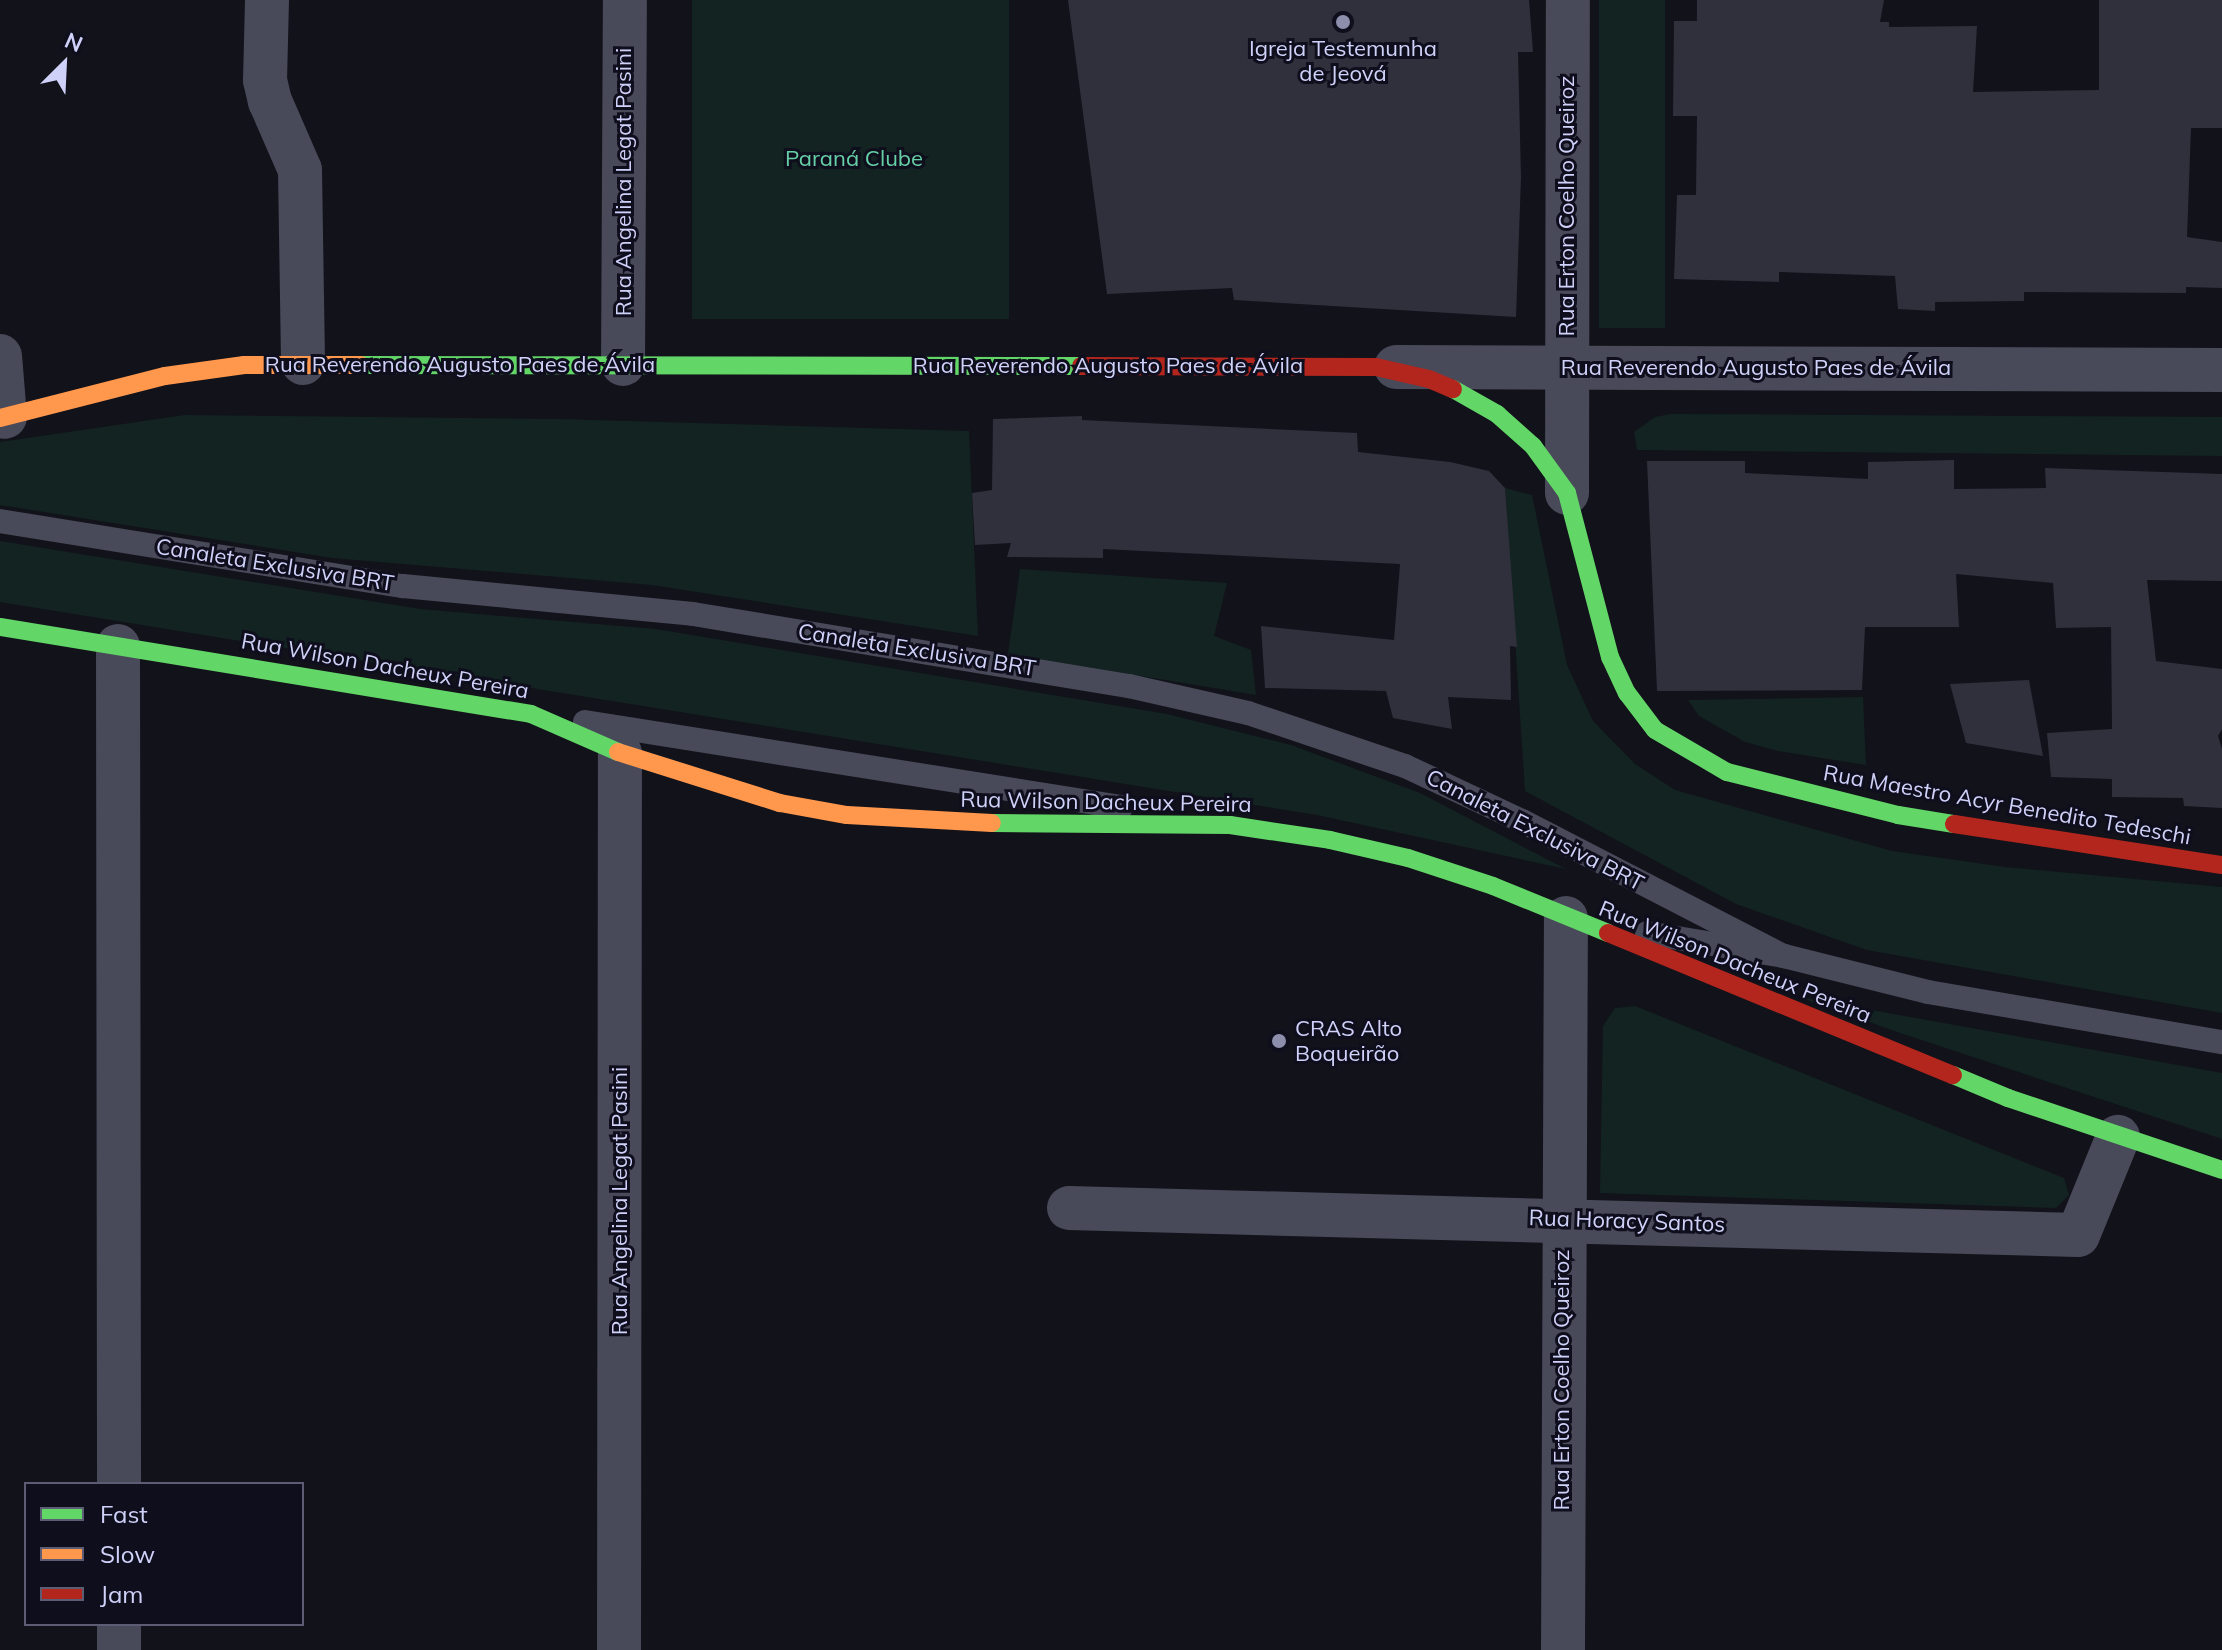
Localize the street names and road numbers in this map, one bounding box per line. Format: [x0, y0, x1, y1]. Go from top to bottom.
street label: Rua Angelina Legat Pasini [611, 48, 637, 316]
street label: Rua Erton Coelho Queiroz [1554, 76, 1580, 336]
street label: Rua Reverendo Augusto Paes de Ávila [265, 352, 655, 378]
street label: Rua Reverendo Augusto Paes de Ávila [913, 353, 1303, 379]
street label: Rua Reverendo Augusto Paes de Ávila [1561, 355, 1951, 381]
street label: Canaleta Exclusiva BRT [154, 533, 396, 597]
street label: Canaleta Exclusiva BRT [796, 618, 1038, 682]
street label: Rua Wilson Dacheux Pereira [239, 628, 531, 704]
street label: Rua Maestro Acyr Benedito Tedeschi [1821, 760, 2193, 850]
street label: Canaleta Exclusiva BRT [1422, 764, 1648, 896]
street label: Rua Wilson Dacheux Pereira [960, 786, 1252, 818]
street label: Rua Wilson Dacheux Pereira [1595, 895, 1875, 1029]
street label: Rua Angelina Legat Pasini [607, 1067, 633, 1335]
street label: Rua Horacy Santos [1528, 1204, 1726, 1238]
street label: Rua Erton Coelho Queiroz [1549, 1250, 1575, 1510]

